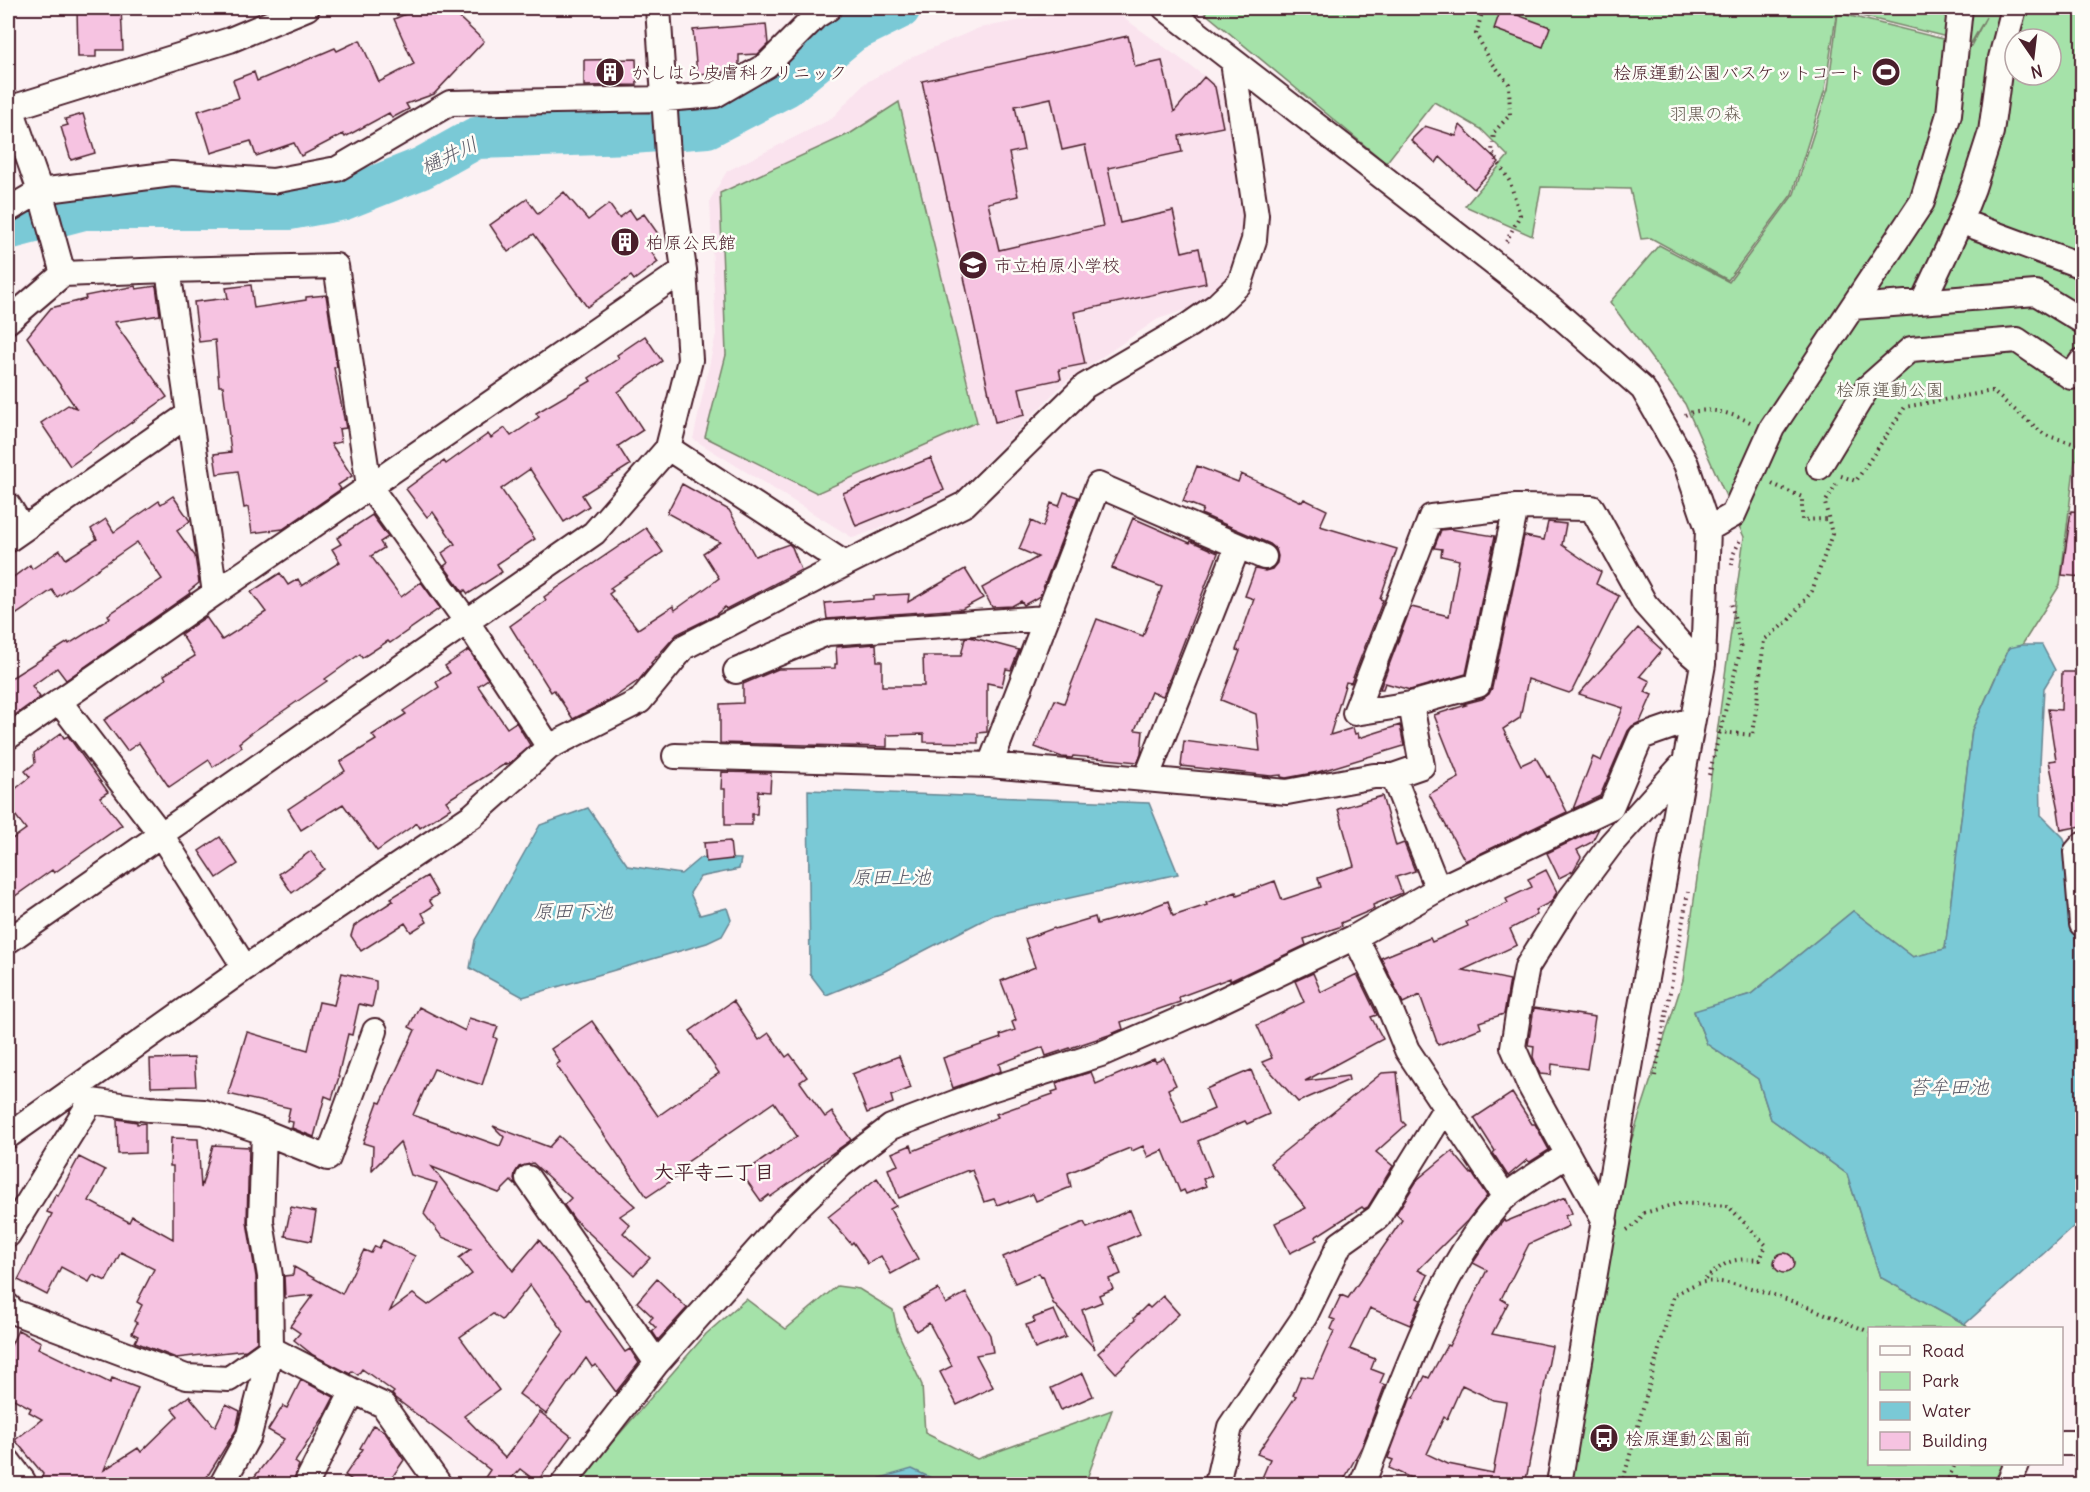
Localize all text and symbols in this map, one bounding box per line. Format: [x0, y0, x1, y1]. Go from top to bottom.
north arrow [2003, 27, 2063, 87]
building icon: かしはら皮膚科クリニック [594, 56, 626, 88]
sports icon: 桧原運動公園バスケットコート [1870, 56, 1902, 88]
place label: かしはら皮膚科クリニック [631, 61, 847, 84]
place label: 桧原運動公園バスケットコート [1613, 61, 1865, 84]
text: N [2029, 61, 2044, 83]
park label: 羽黒の森 [1669, 102, 1741, 125]
water label: 樋井川 [417, 131, 481, 179]
building icon: 柏原公民館 [609, 226, 641, 258]
place label: 柏原公民館 [646, 231, 736, 254]
school or university icon: 市立柏原小学校 [957, 249, 989, 281]
place label: 市立柏原小学校 [994, 254, 1120, 277]
park label: 桧原運動公園 [1836, 378, 1944, 401]
water label: 原田上池 [851, 864, 932, 889]
water label: 原田下池 [533, 898, 614, 923]
water label: 苔牟田池 [1909, 1074, 1990, 1099]
district label: 大平寺二丁目 [654, 1159, 774, 1184]
legend [1868, 1327, 2063, 1465]
text: Road [1922, 1339, 1965, 1362]
text: Park [1922, 1369, 1959, 1392]
text: Water [1922, 1399, 1972, 1422]
bus stop icon: 桧原運動公園前 [1588, 1422, 1620, 1454]
place label: 桧原運動公園前 [1625, 1427, 1751, 1450]
text: Building [1922, 1429, 1987, 1452]

